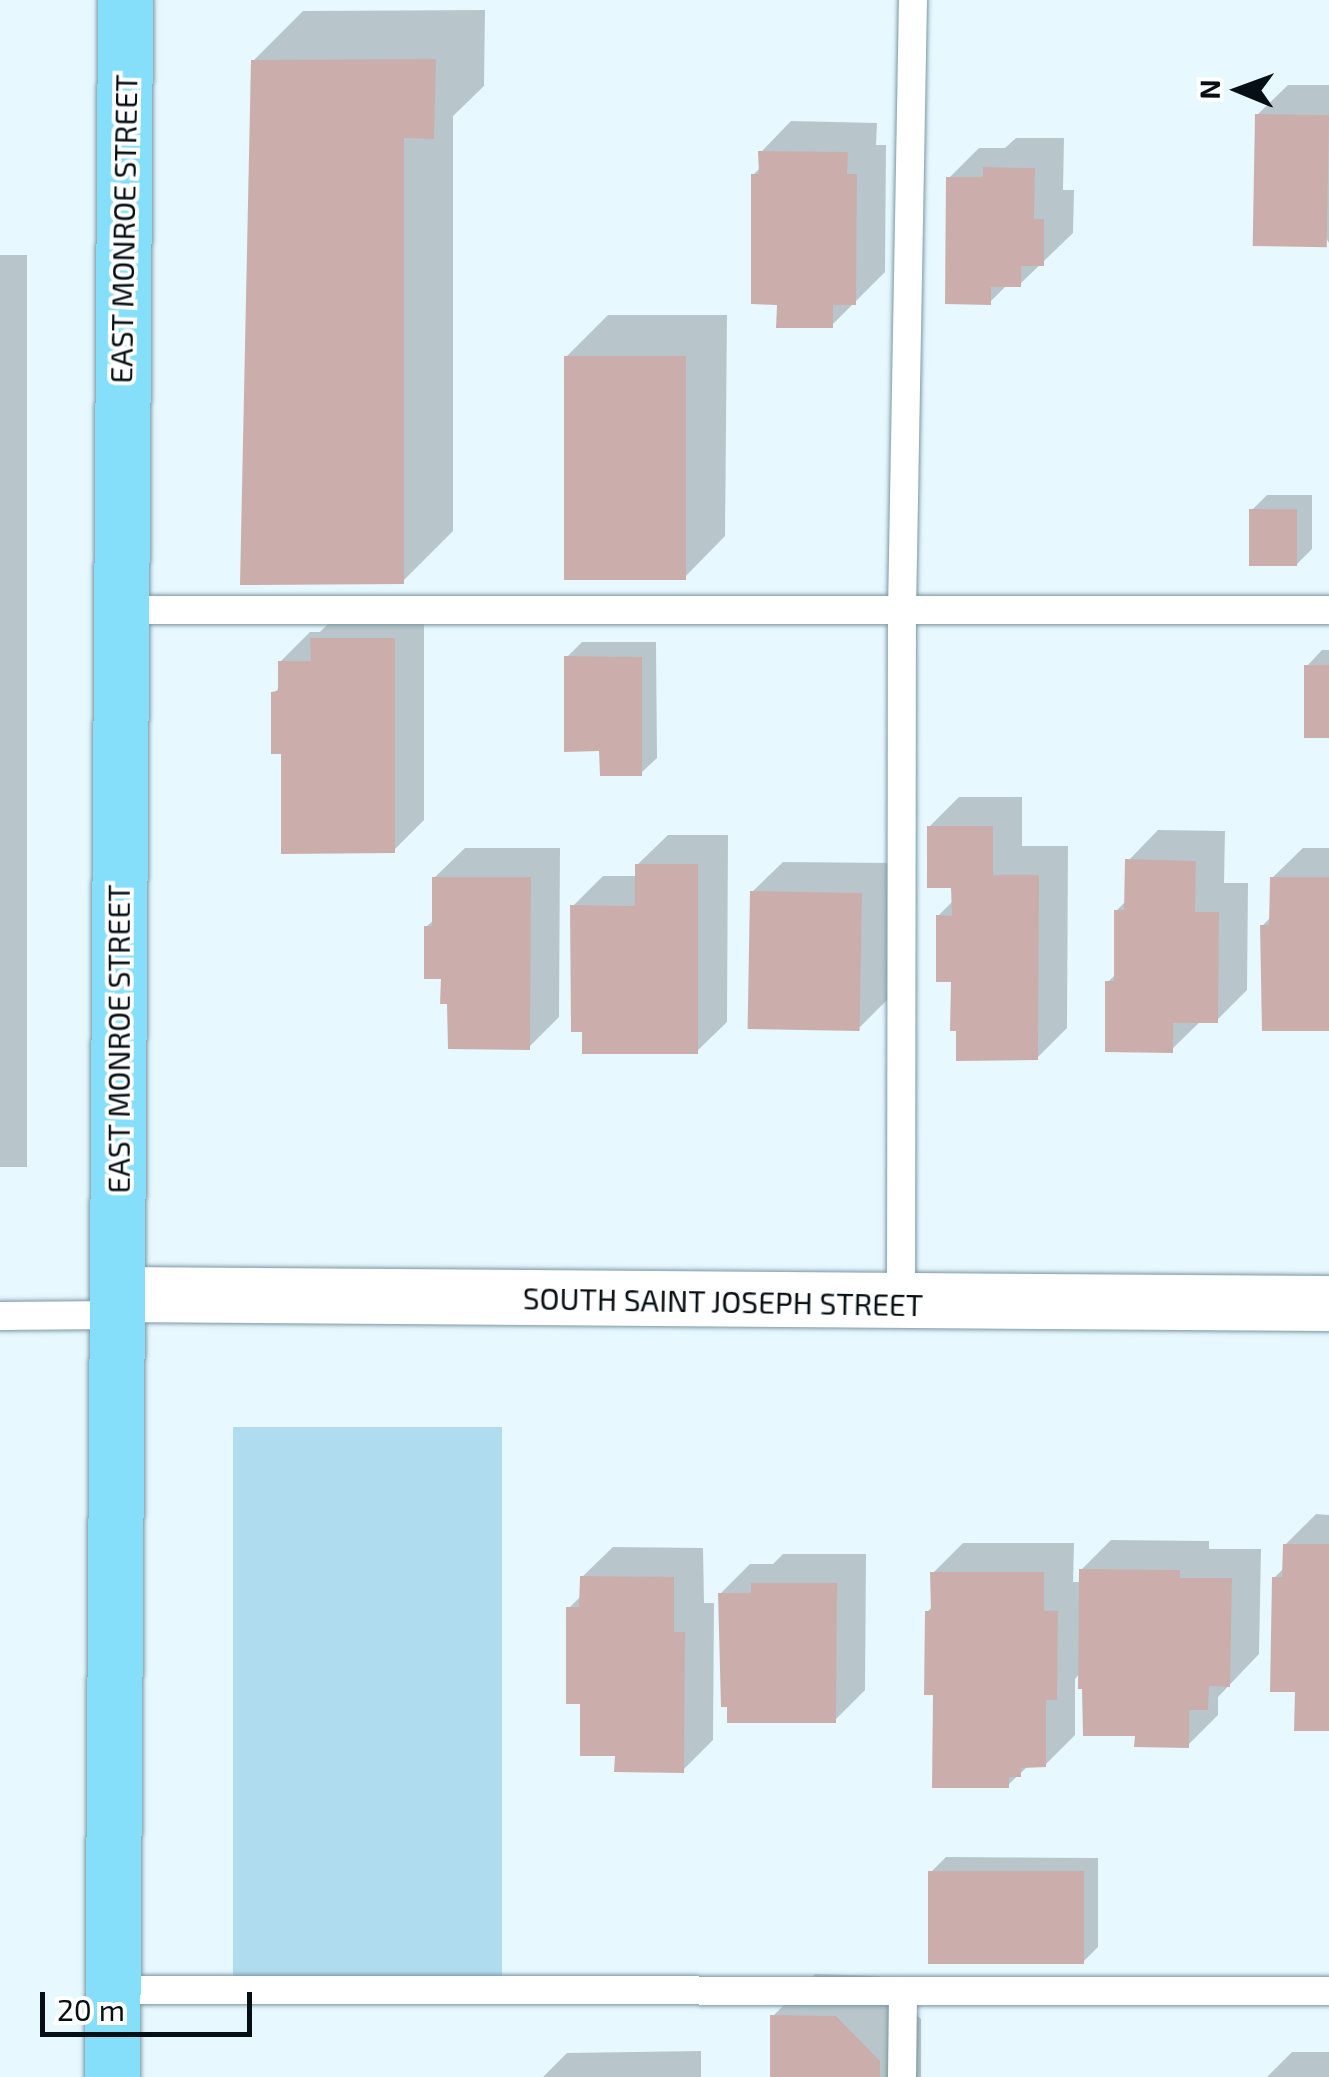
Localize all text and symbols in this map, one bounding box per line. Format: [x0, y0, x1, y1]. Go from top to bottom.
north arrow [1189, 40, 1289, 140]
street label: EAST MONROE STREET [102, 74, 144, 384]
text: N [1192, 79, 1226, 100]
street label: EAST MONROE STREET [100, 884, 136, 1194]
street label: SOUTH SAINT JOSEPH STREET [522, 1279, 924, 1323]
scale bar [45, 1972, 258, 2034]
text: 20 m [57, 1991, 125, 2027]

